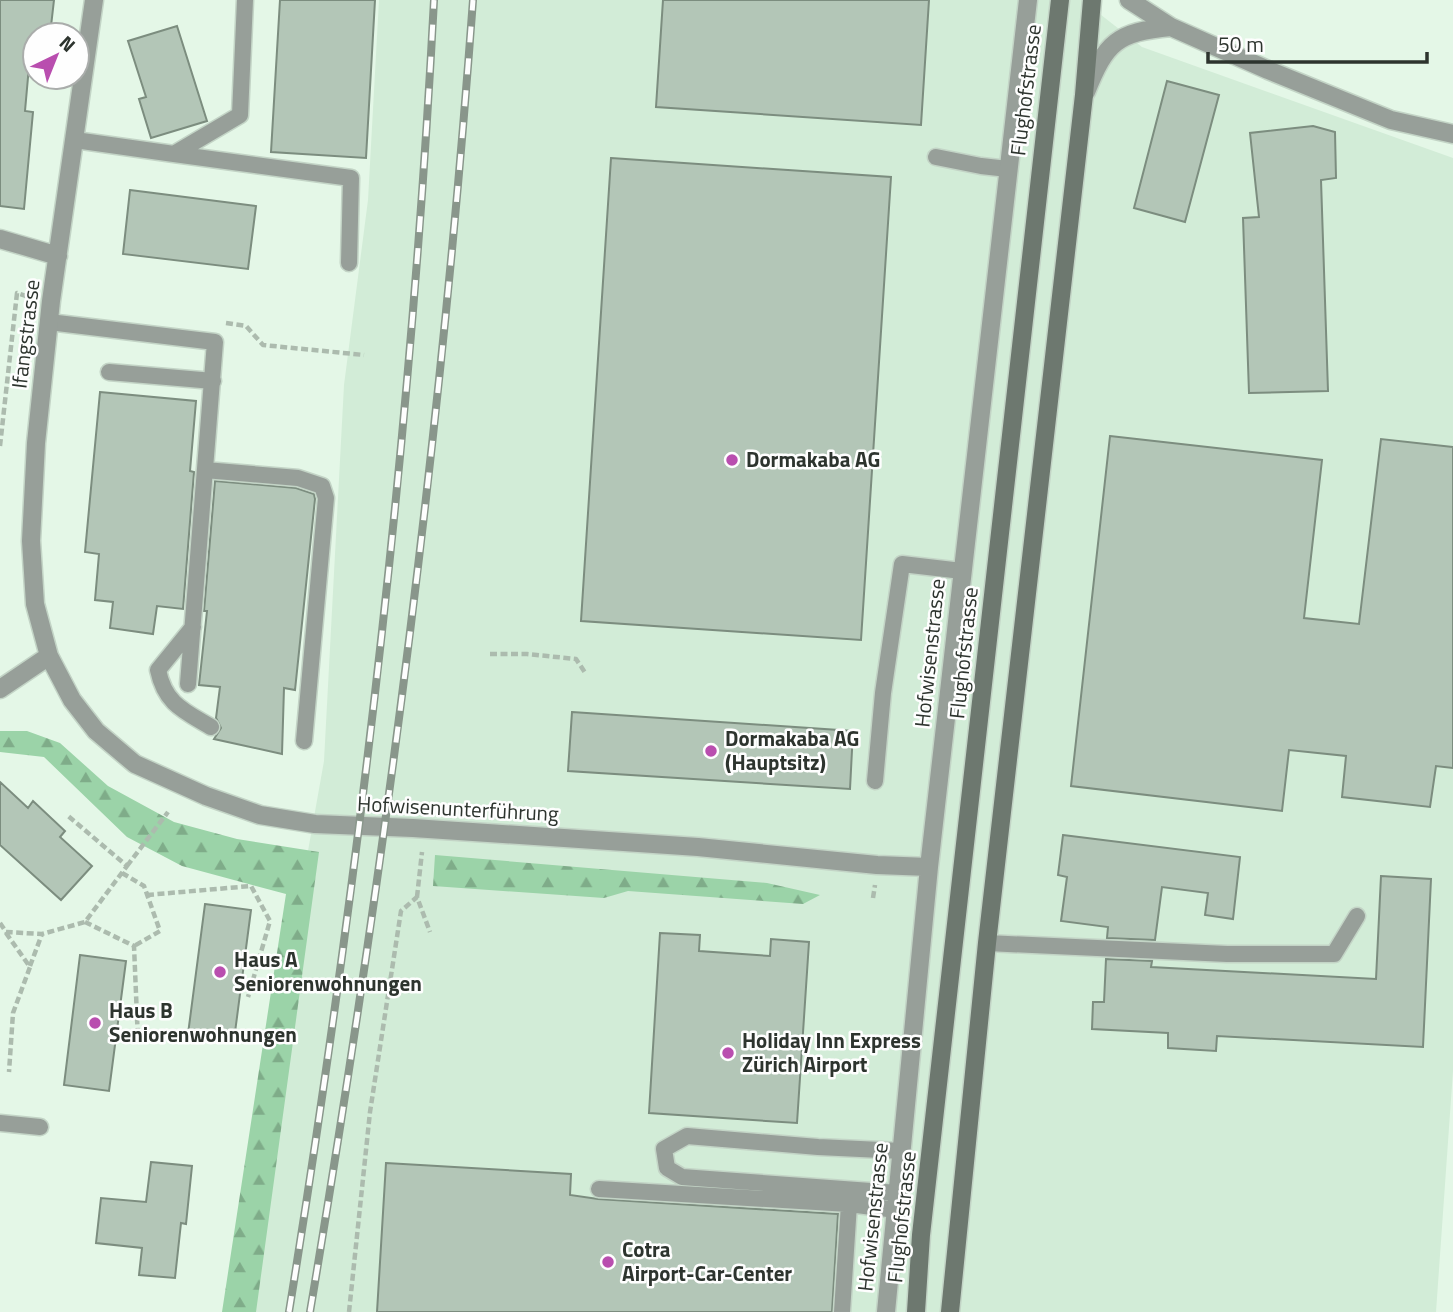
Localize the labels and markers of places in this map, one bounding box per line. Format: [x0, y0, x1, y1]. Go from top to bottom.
place label: Dormakaba AG [746, 443, 880, 475]
marker: Dormakaba AG [724, 452, 740, 468]
place label: Dormakaba AG (Hauptsitz) [725, 722, 859, 778]
marker: Dormakaba AG (Hauptsitz) [703, 743, 719, 759]
place label: Haus A Seniorenwohnungen [234, 943, 422, 999]
marker: Haus A Seniorenwohnungen [212, 964, 228, 980]
place label: Haus B Seniorenwohnungen [109, 994, 297, 1050]
marker: Haus B Seniorenwohnungen [87, 1015, 103, 1031]
place label: Holiday Inn Express Zürich Airport [742, 1024, 921, 1080]
marker: Holiday Inn Express Zürich Airport [720, 1045, 736, 1061]
place label: Cotra Airport-Car-Center [622, 1233, 792, 1289]
marker: Cotra Airport-Car-Center [600, 1254, 616, 1270]

